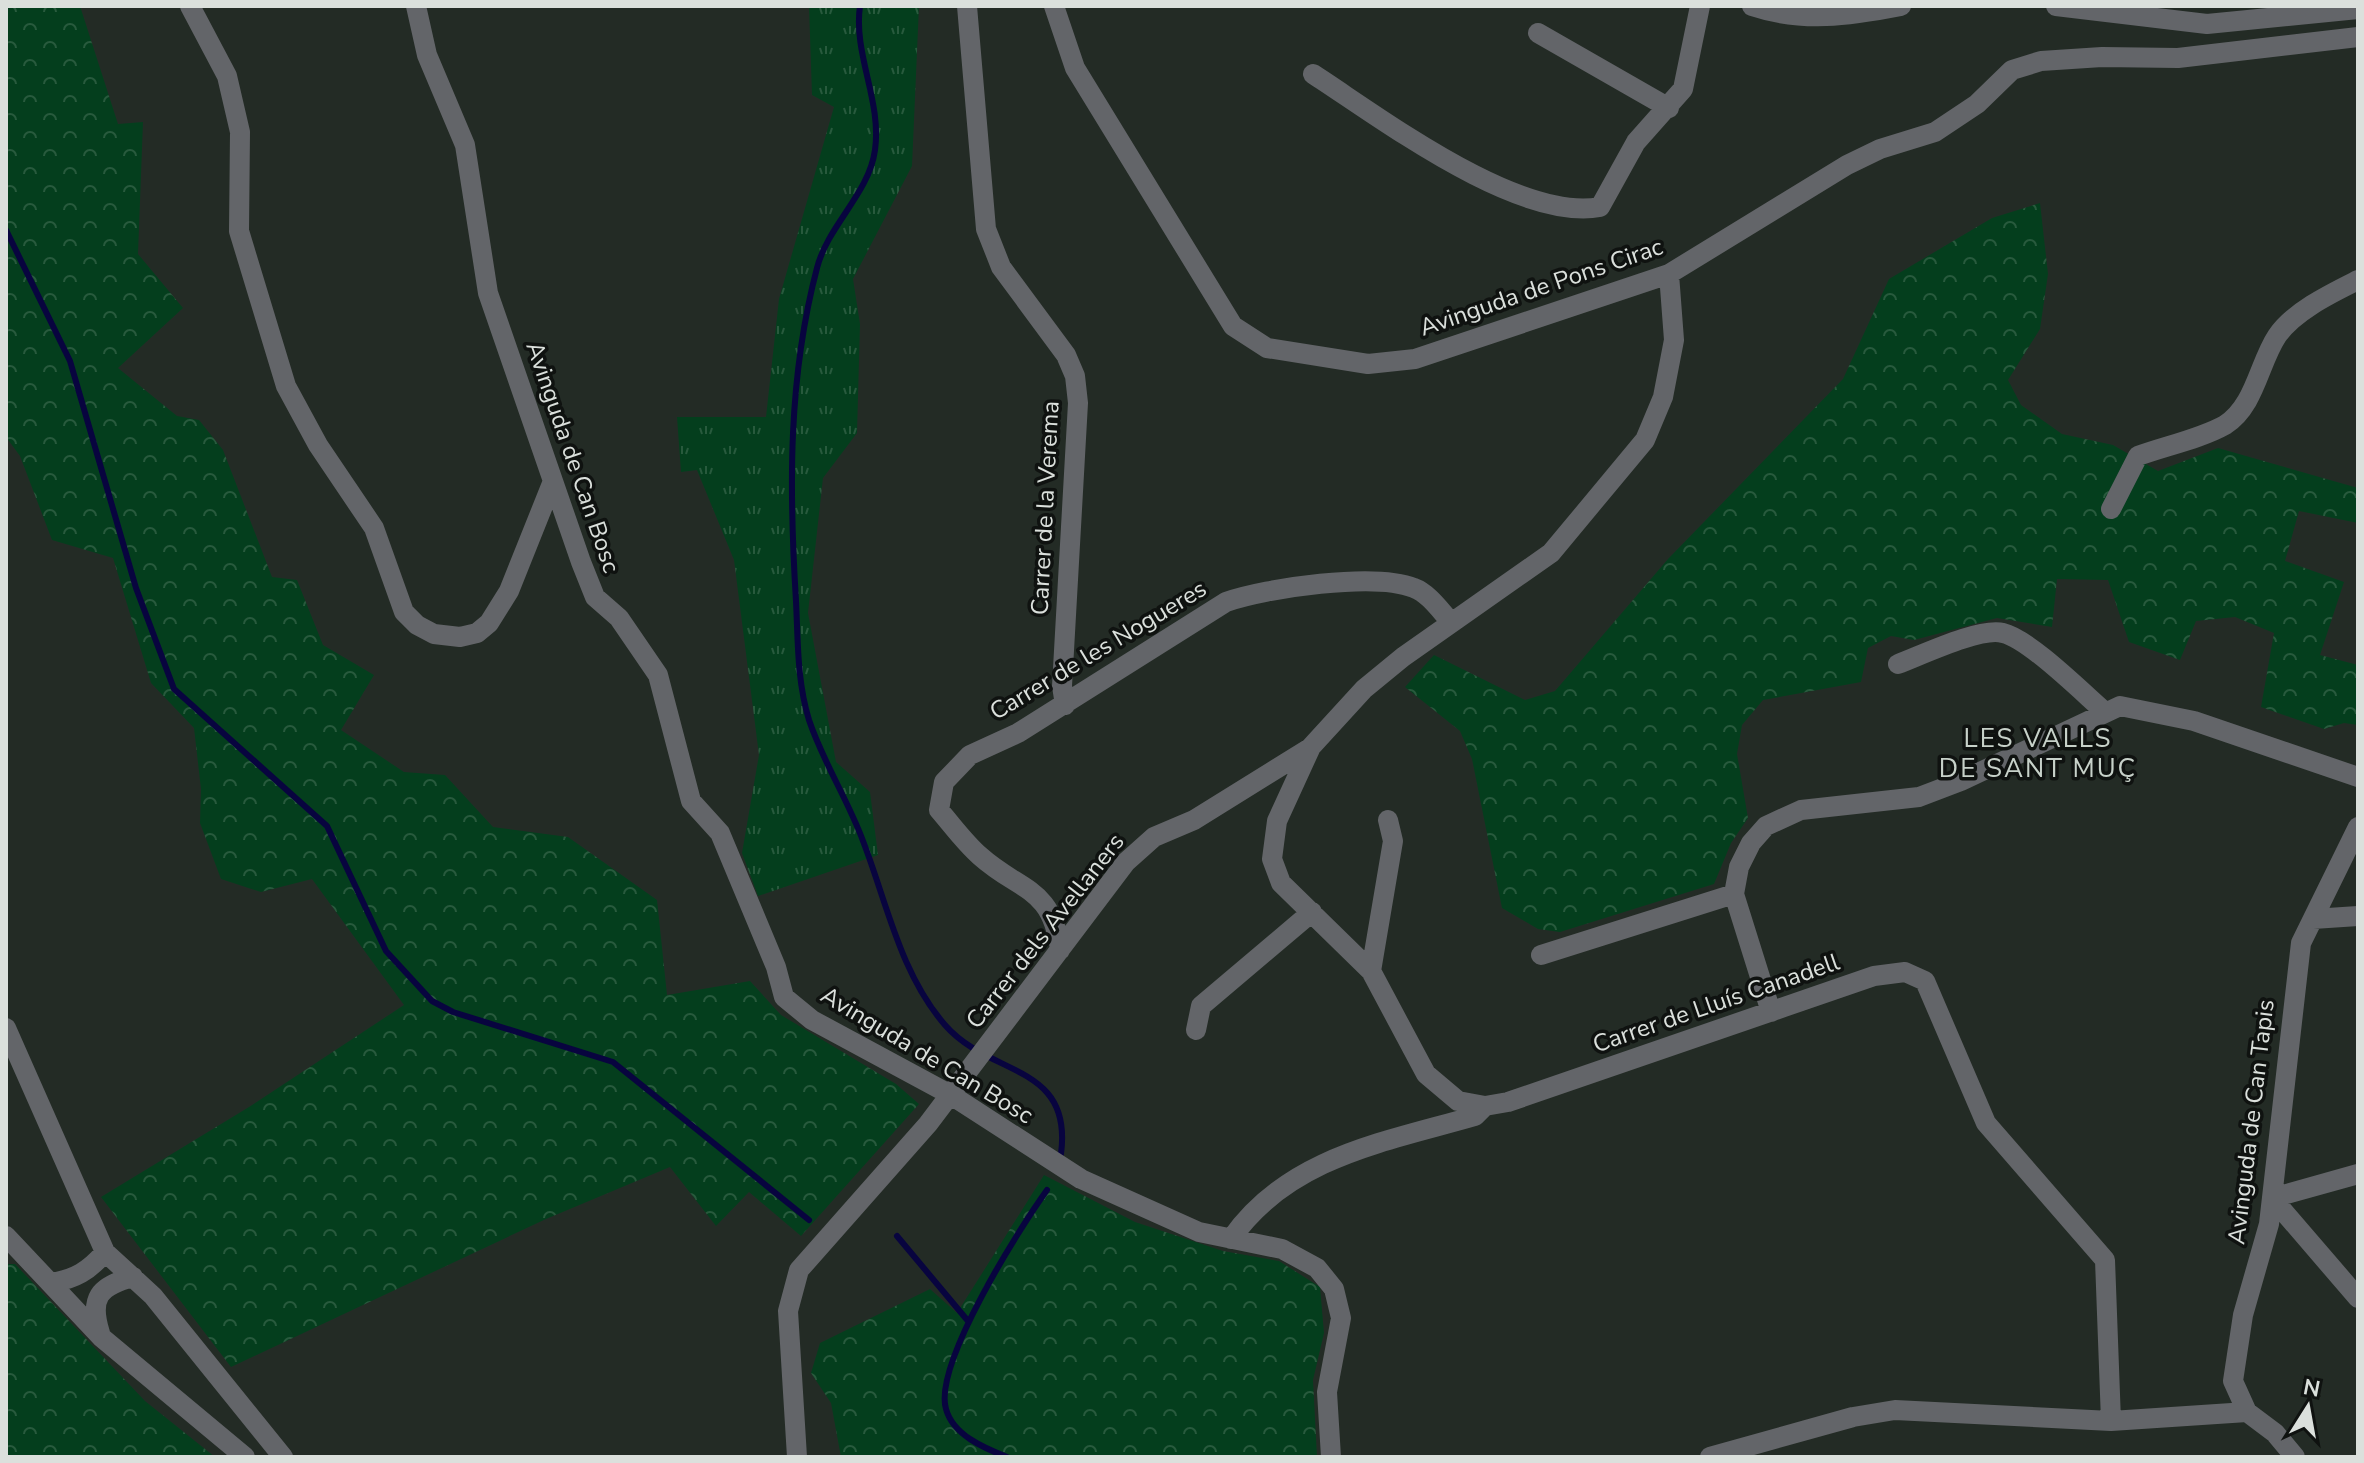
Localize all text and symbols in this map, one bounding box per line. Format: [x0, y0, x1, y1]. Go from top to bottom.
street label: Avinguda de Pons Cirac [1415, 230, 1667, 344]
street label: Avinguda de Can Bosc [518, 337, 628, 577]
street label: Carrer de la Verema [1023, 400, 1067, 616]
street label: Carrer de les Nogueres [984, 573, 1212, 727]
district label: LES VALLS DE SANT MUÇ [1939, 721, 2137, 786]
street label: Carrer dels Avellaners [959, 827, 1131, 1035]
street label: Carrer de Lluís Canadell [1589, 946, 1843, 1060]
street label: Avinguda de Can Bosc [815, 979, 1039, 1131]
street label: Avinguda de Can Tapis [2220, 998, 2282, 1246]
north arrow [2268, 1367, 2348, 1447]
text: N [2301, 1372, 2323, 1405]

